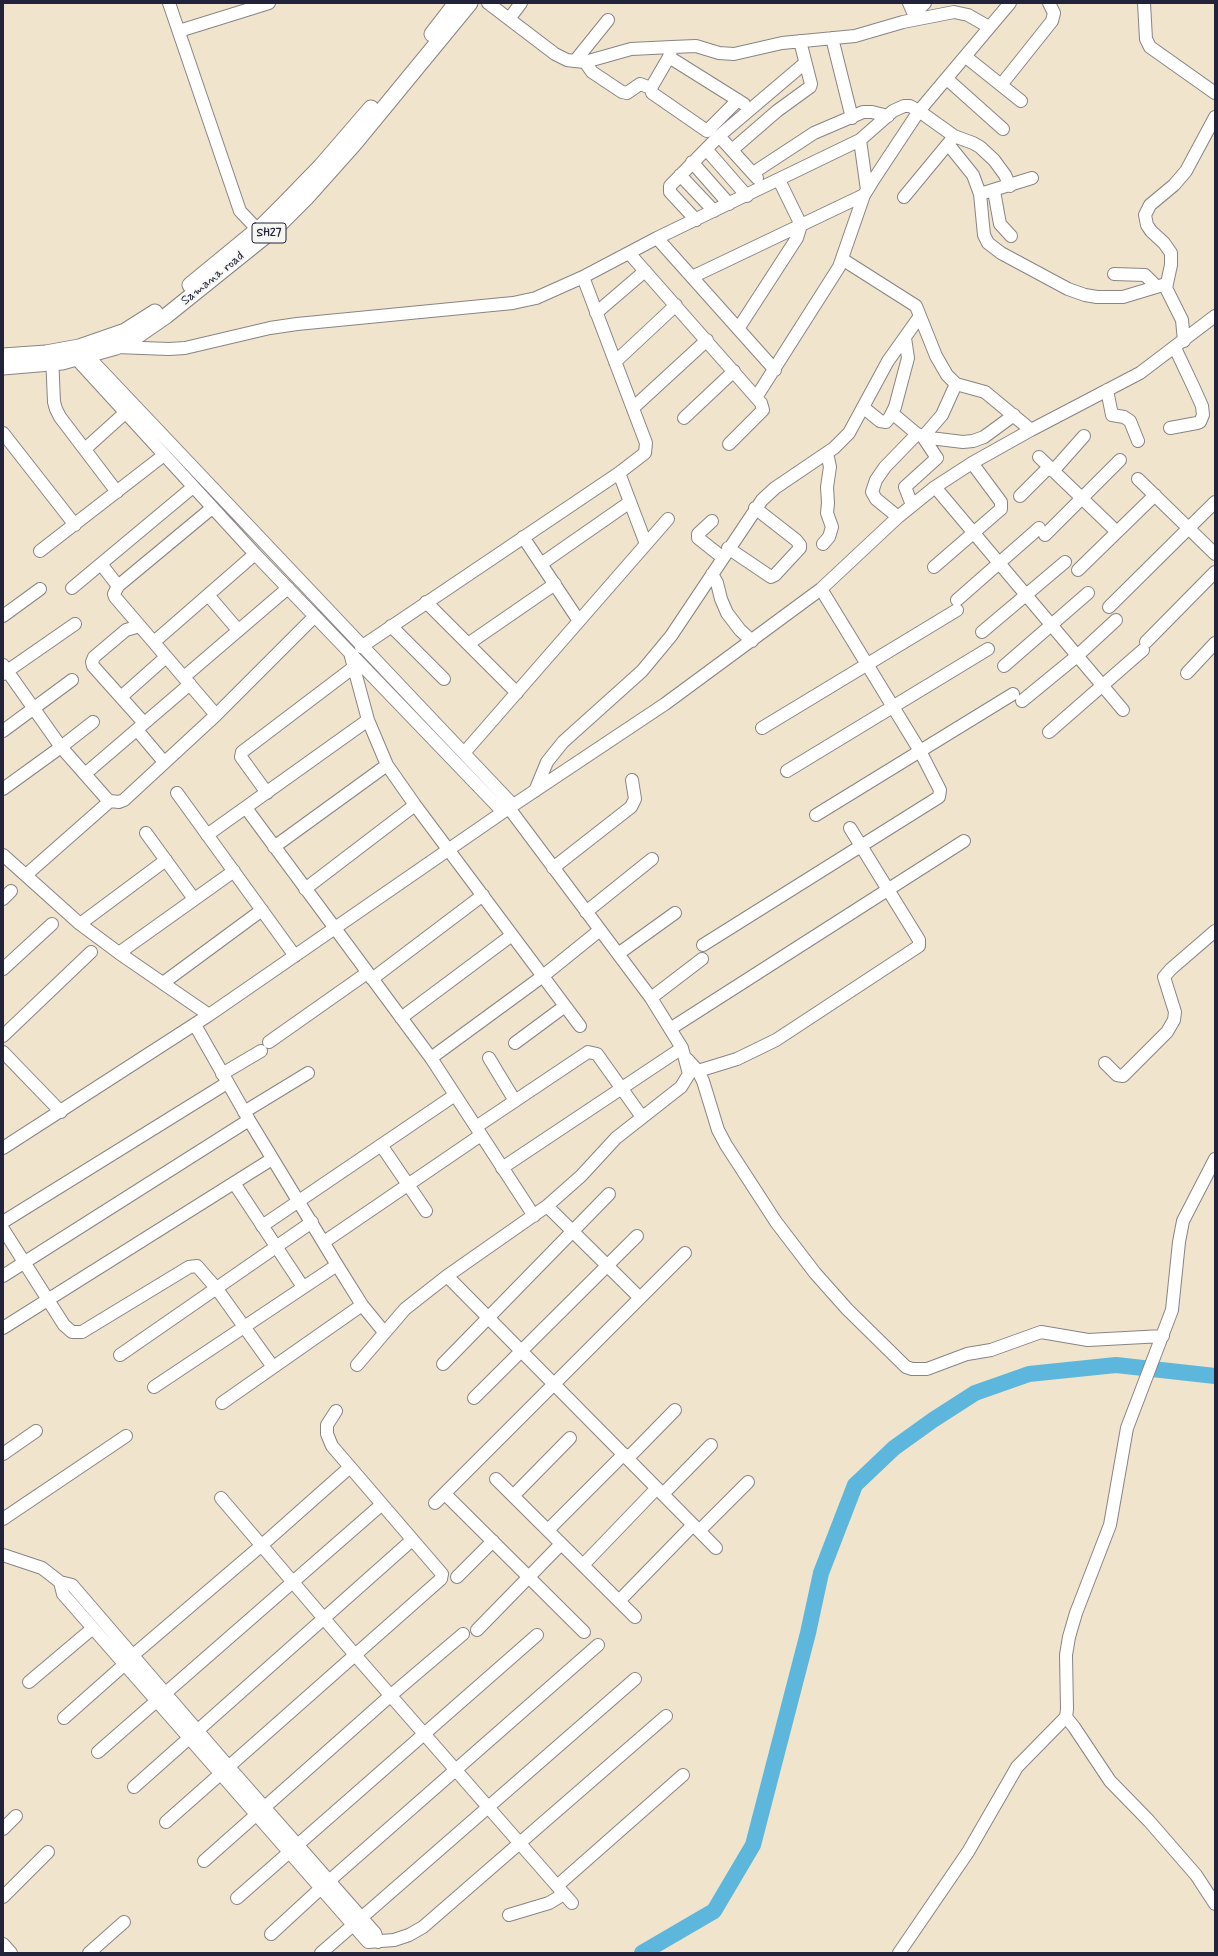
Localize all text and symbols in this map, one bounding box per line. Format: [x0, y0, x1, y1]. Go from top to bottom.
road number: SH27 [252, 223, 286, 243]
street label: Samana road [178, 249, 248, 309]

